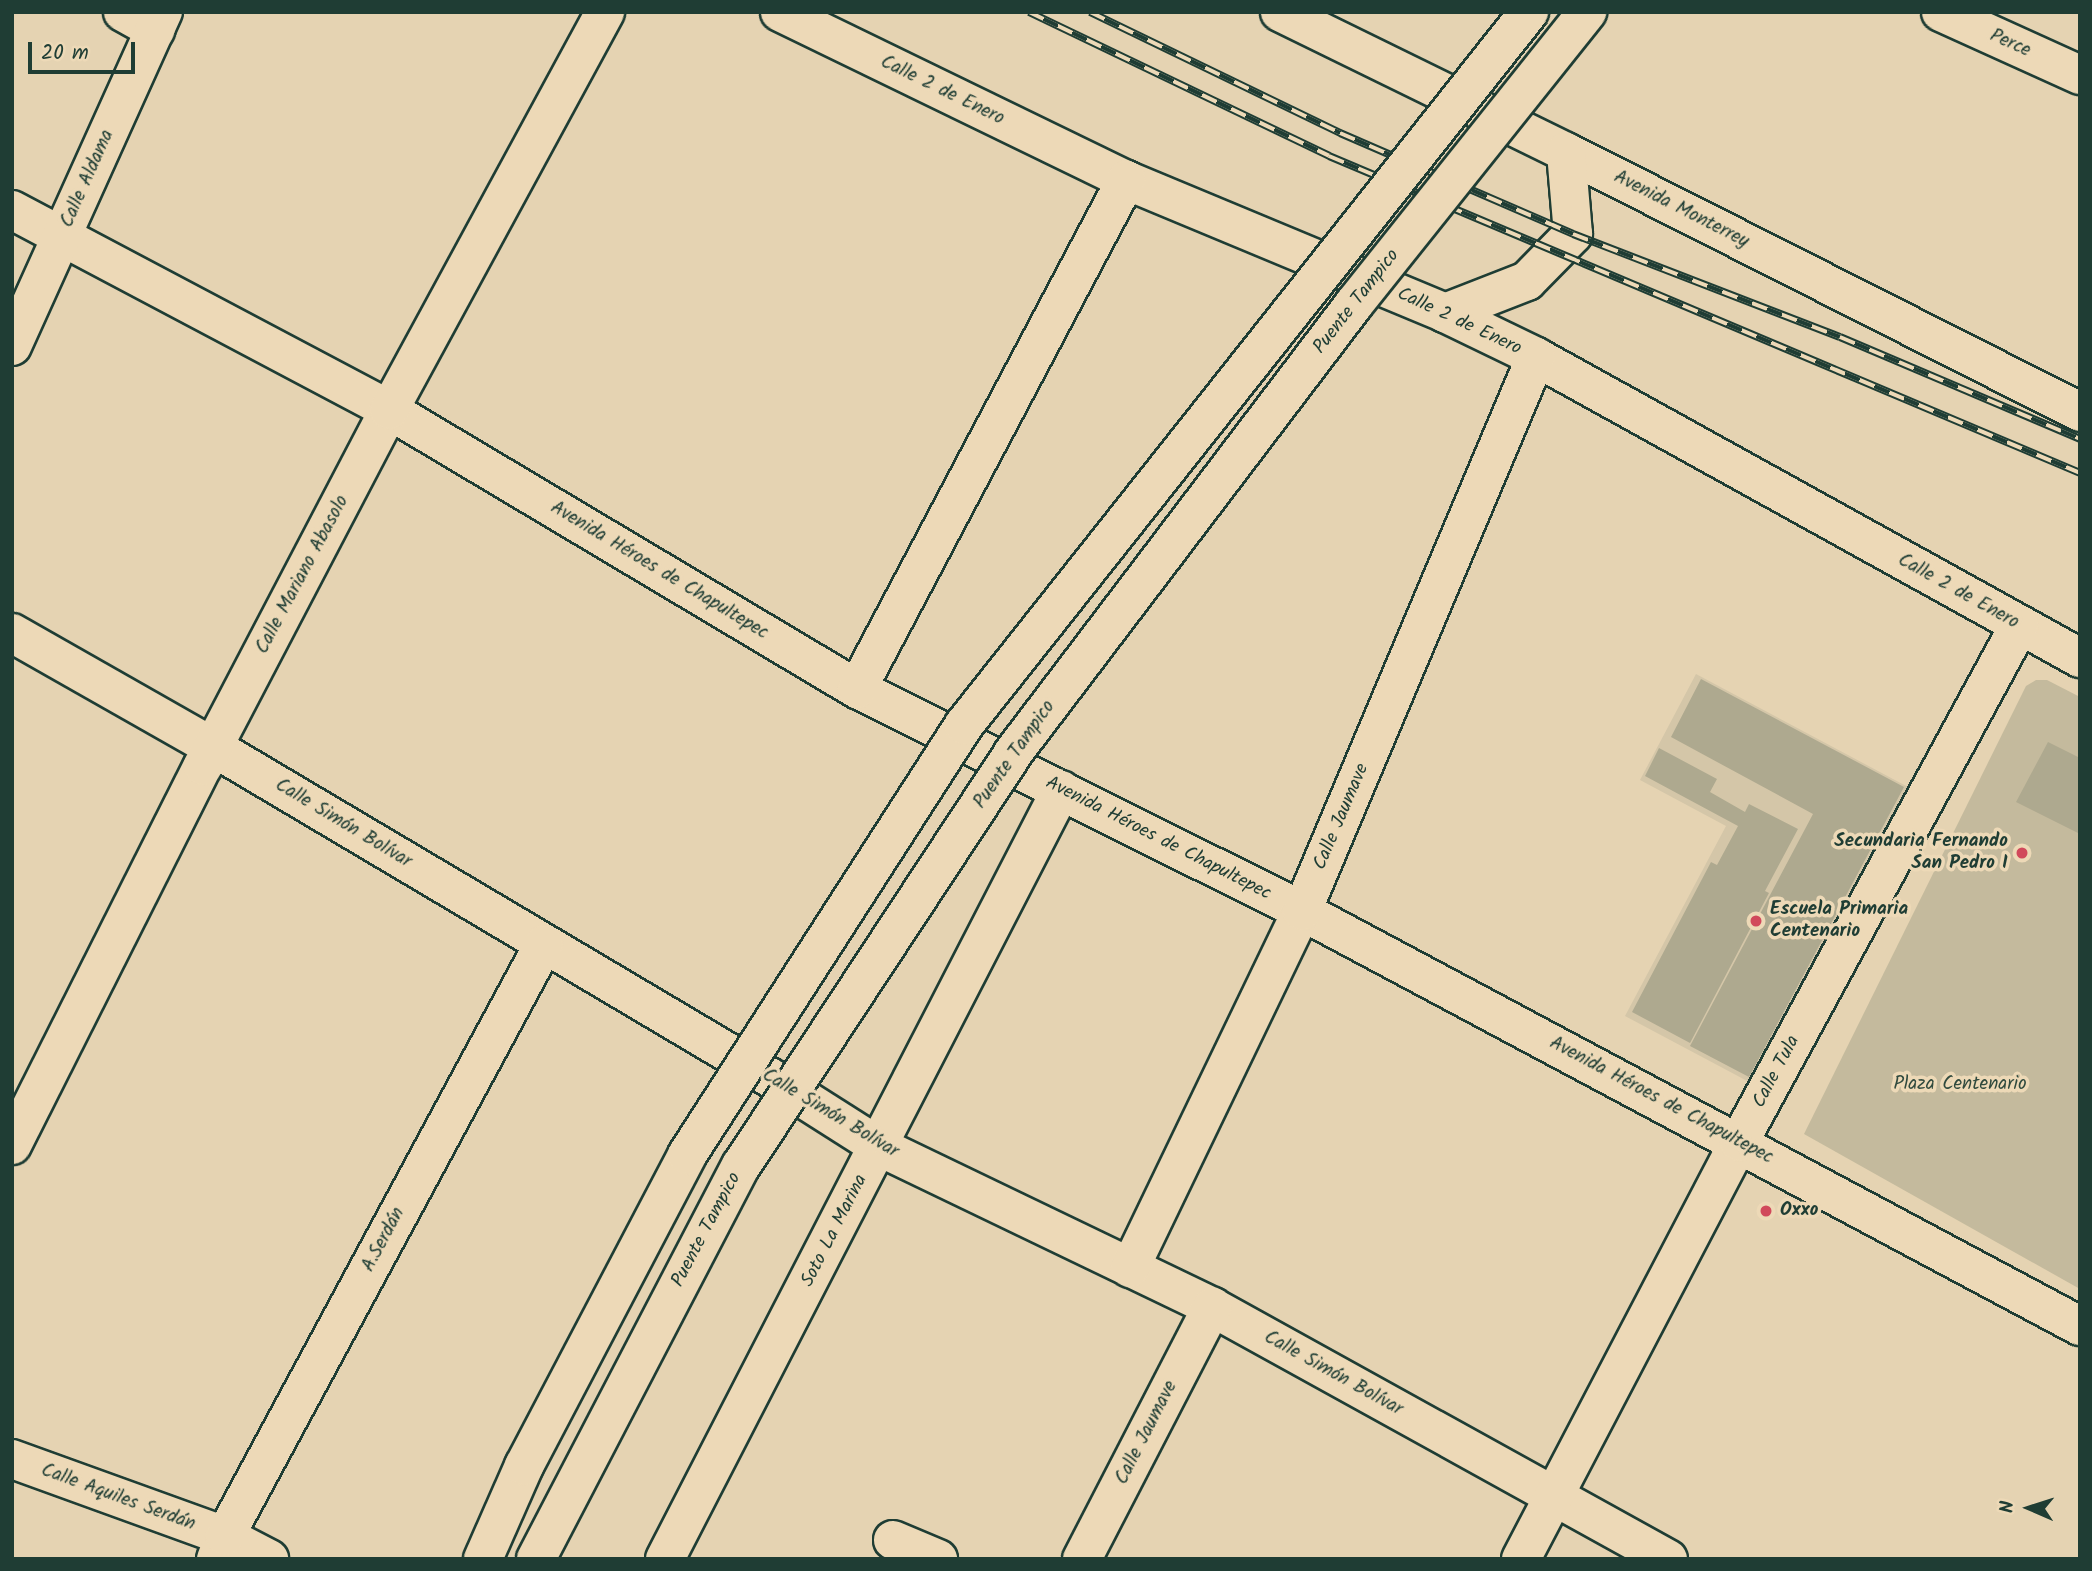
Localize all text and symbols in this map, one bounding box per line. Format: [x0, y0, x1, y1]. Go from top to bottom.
street label: Perce [1986, 25, 2034, 63]
scale bar [32, 28, 138, 72]
text: 20 m [41, 37, 89, 70]
street label: Calle 2 de Enero [876, 51, 1008, 131]
street label: Calle Aldama [56, 127, 120, 231]
street label: Avenida Monterrey [1610, 166, 1752, 254]
street label: Puente Tampico [1309, 245, 1405, 359]
street label: Calle 2 de Enero [1393, 283, 1525, 361]
street label: Calle Mariano Abasolo [252, 492, 354, 658]
street label: Avenida Héroes de Chapultepec [546, 497, 772, 645]
street label: Calle 2 de Enero [1894, 549, 2022, 635]
street label: Puente Tampico [969, 697, 1061, 813]
street label: Calle Jaumave [1309, 760, 1375, 874]
street label: Avenida Héroes de Chapultepec [1041, 772, 1275, 906]
street label: Calle Simón Bolívar [271, 774, 415, 874]
place label: Secundaria Fernando San Pedro I [1834, 831, 2008, 875]
marker: Secundaria Fernando San Pedro I [2014, 845, 2030, 861]
place label: Escuela Primaria Centenario [1770, 899, 1908, 943]
marker: Escuela Primaria Centenario [1748, 913, 1764, 929]
street label: Avenida Héroes de Chapultepec [1545, 1032, 1777, 1170]
street label: Calle Tula [1748, 1032, 1806, 1112]
street label: Calle Simón Bolívar [758, 1064, 902, 1164]
park label: Plaza Centenario [1893, 1074, 2027, 1096]
street label: Puente Tampico [667, 1169, 747, 1291]
street label: Soto La Marina [797, 1171, 873, 1291]
place label: Oxxo [1780, 1200, 1818, 1222]
marker: Oxxo [1758, 1203, 1774, 1219]
street label: A.Serdán [358, 1204, 410, 1276]
street label: Calle Simón Bolívar [1260, 1326, 1406, 1422]
street label: Calle Jaumave [1111, 1377, 1183, 1489]
street label: Calle Aquiles Serdán [38, 1460, 198, 1536]
north arrow [1994, 1473, 2064, 1543]
text: N [1993, 1500, 2023, 1514]

